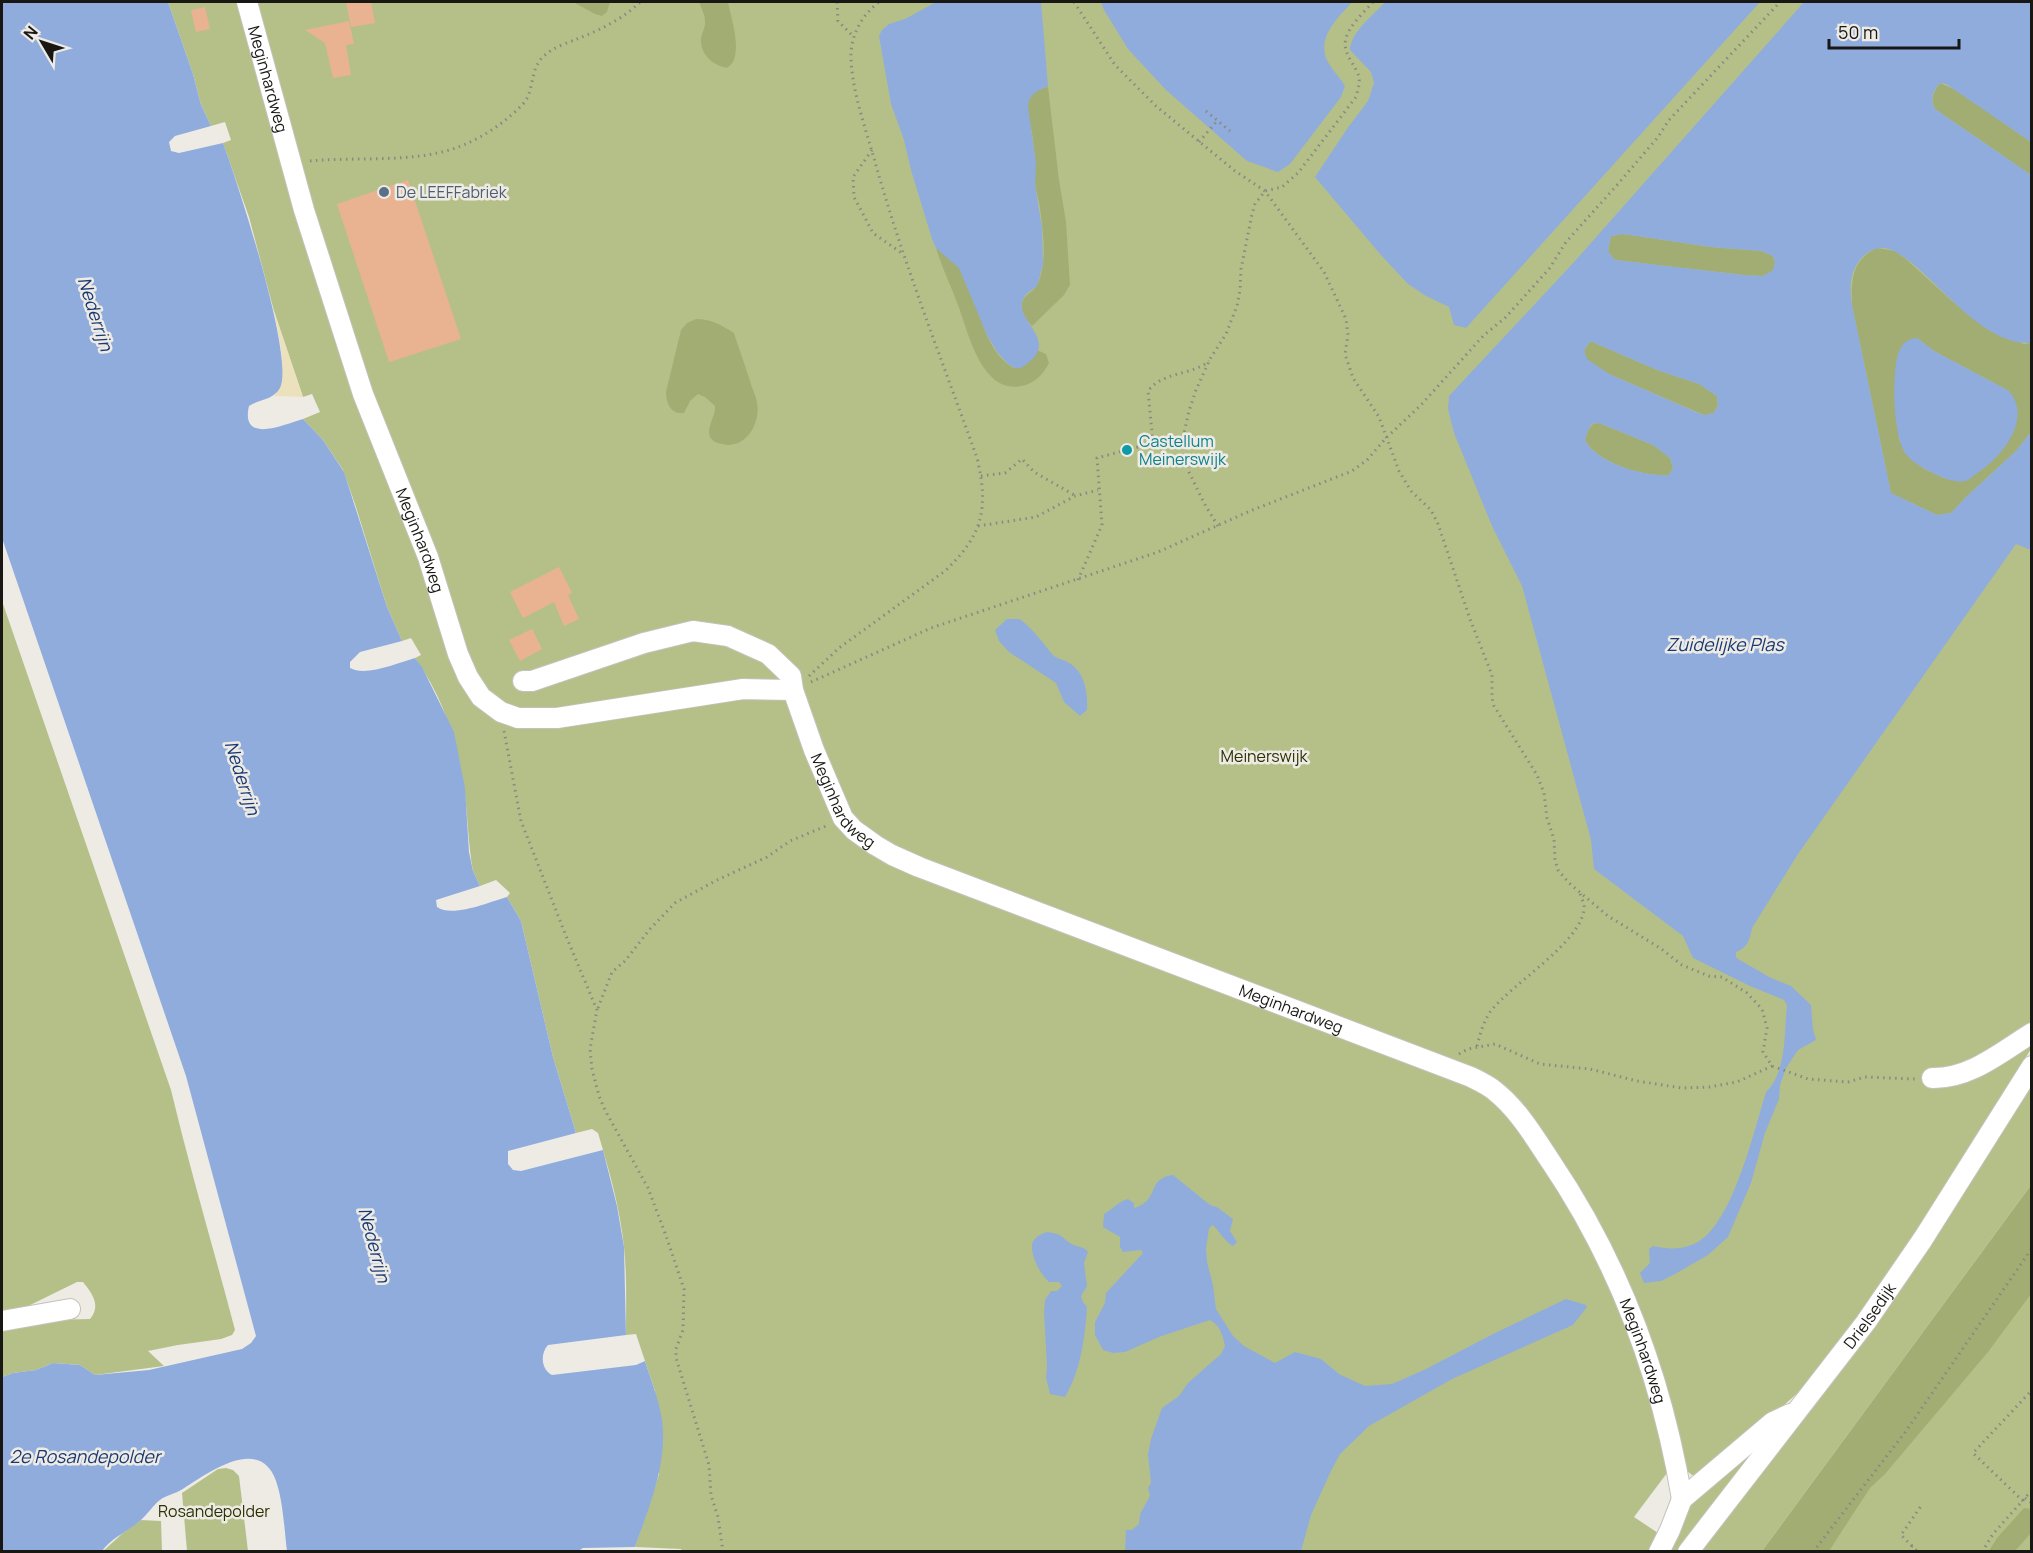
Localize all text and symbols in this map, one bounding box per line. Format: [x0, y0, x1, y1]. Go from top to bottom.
north arrow [12, 12, 72, 72]
scale bar [1829, 12, 1960, 50]
text: 50 m [1838, 20, 1878, 44]
text: N [18, 21, 43, 44]
street label: Meginhardweg [243, 23, 293, 135]
place label: De LEEFFabriek [396, 181, 508, 203]
marker: De LEEFFabriek [377, 185, 391, 199]
water label: Nederrijn [73, 274, 120, 355]
place label: Castellum Meinerswijk [1139, 430, 1227, 470]
marker: Castellum Meinerswijk [1120, 443, 1134, 457]
street label: Meginhardweg [391, 485, 449, 595]
water label: Zuidelijke Plas [1666, 632, 1785, 656]
water label: Nederrijn [220, 738, 267, 819]
park label: Meinerswijk [1221, 745, 1308, 767]
street label: Meginhardweg [806, 750, 880, 853]
street label: Meginhardweg [1236, 979, 1346, 1038]
water label: Nederrijn [353, 1205, 397, 1286]
street label: Drielsedijk [1838, 1278, 1901, 1353]
street label: Meginhardweg [1615, 1295, 1671, 1406]
water label: 2e Rosandepolder [10, 1444, 163, 1468]
park label: Rosandepolder [158, 1500, 270, 1522]

